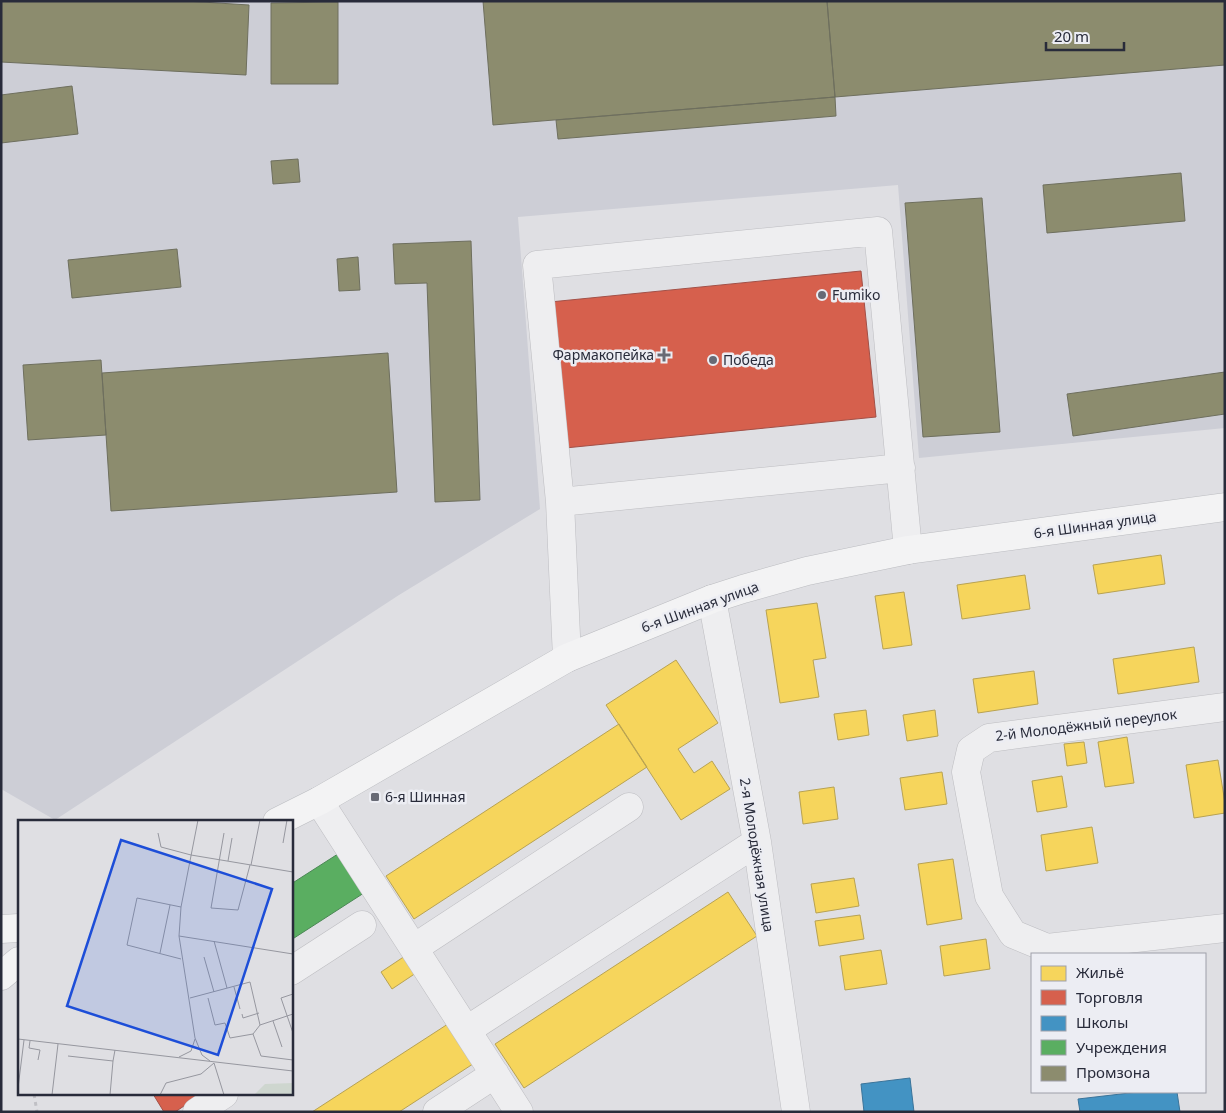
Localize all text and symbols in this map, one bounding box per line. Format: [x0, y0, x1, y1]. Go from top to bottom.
scale bar [1046, 20, 1124, 52]
text: 20 m [1054, 26, 1089, 46]
place label: Fumiko [832, 285, 881, 304]
marker: Fumiko [816, 289, 828, 301]
place label: Фармакопейка [552, 345, 654, 364]
marker: Фармакопейка [658, 349, 670, 361]
place label: Победа [723, 350, 774, 369]
marker: Победа [707, 354, 719, 366]
street label: 6-я Шинная улица [1032, 506, 1158, 543]
street label: 6-я Шинная улица [638, 576, 761, 637]
street label: 2-й Молодёжный переулок [994, 704, 1178, 745]
street label: 2-я Молодёжная улица [736, 776, 779, 933]
place label: 6-я Шинная [385, 787, 465, 806]
marker: 6-я Шинная [369, 791, 381, 803]
inset map [18, 820, 292, 1096]
legend [1031, 953, 1206, 1093]
text: Жильё [1076, 962, 1124, 982]
text: Торговля [1076, 987, 1143, 1007]
text: Школы [1076, 1012, 1128, 1032]
text: Учреждения [1076, 1037, 1167, 1057]
text: Промзона [1076, 1062, 1150, 1082]

